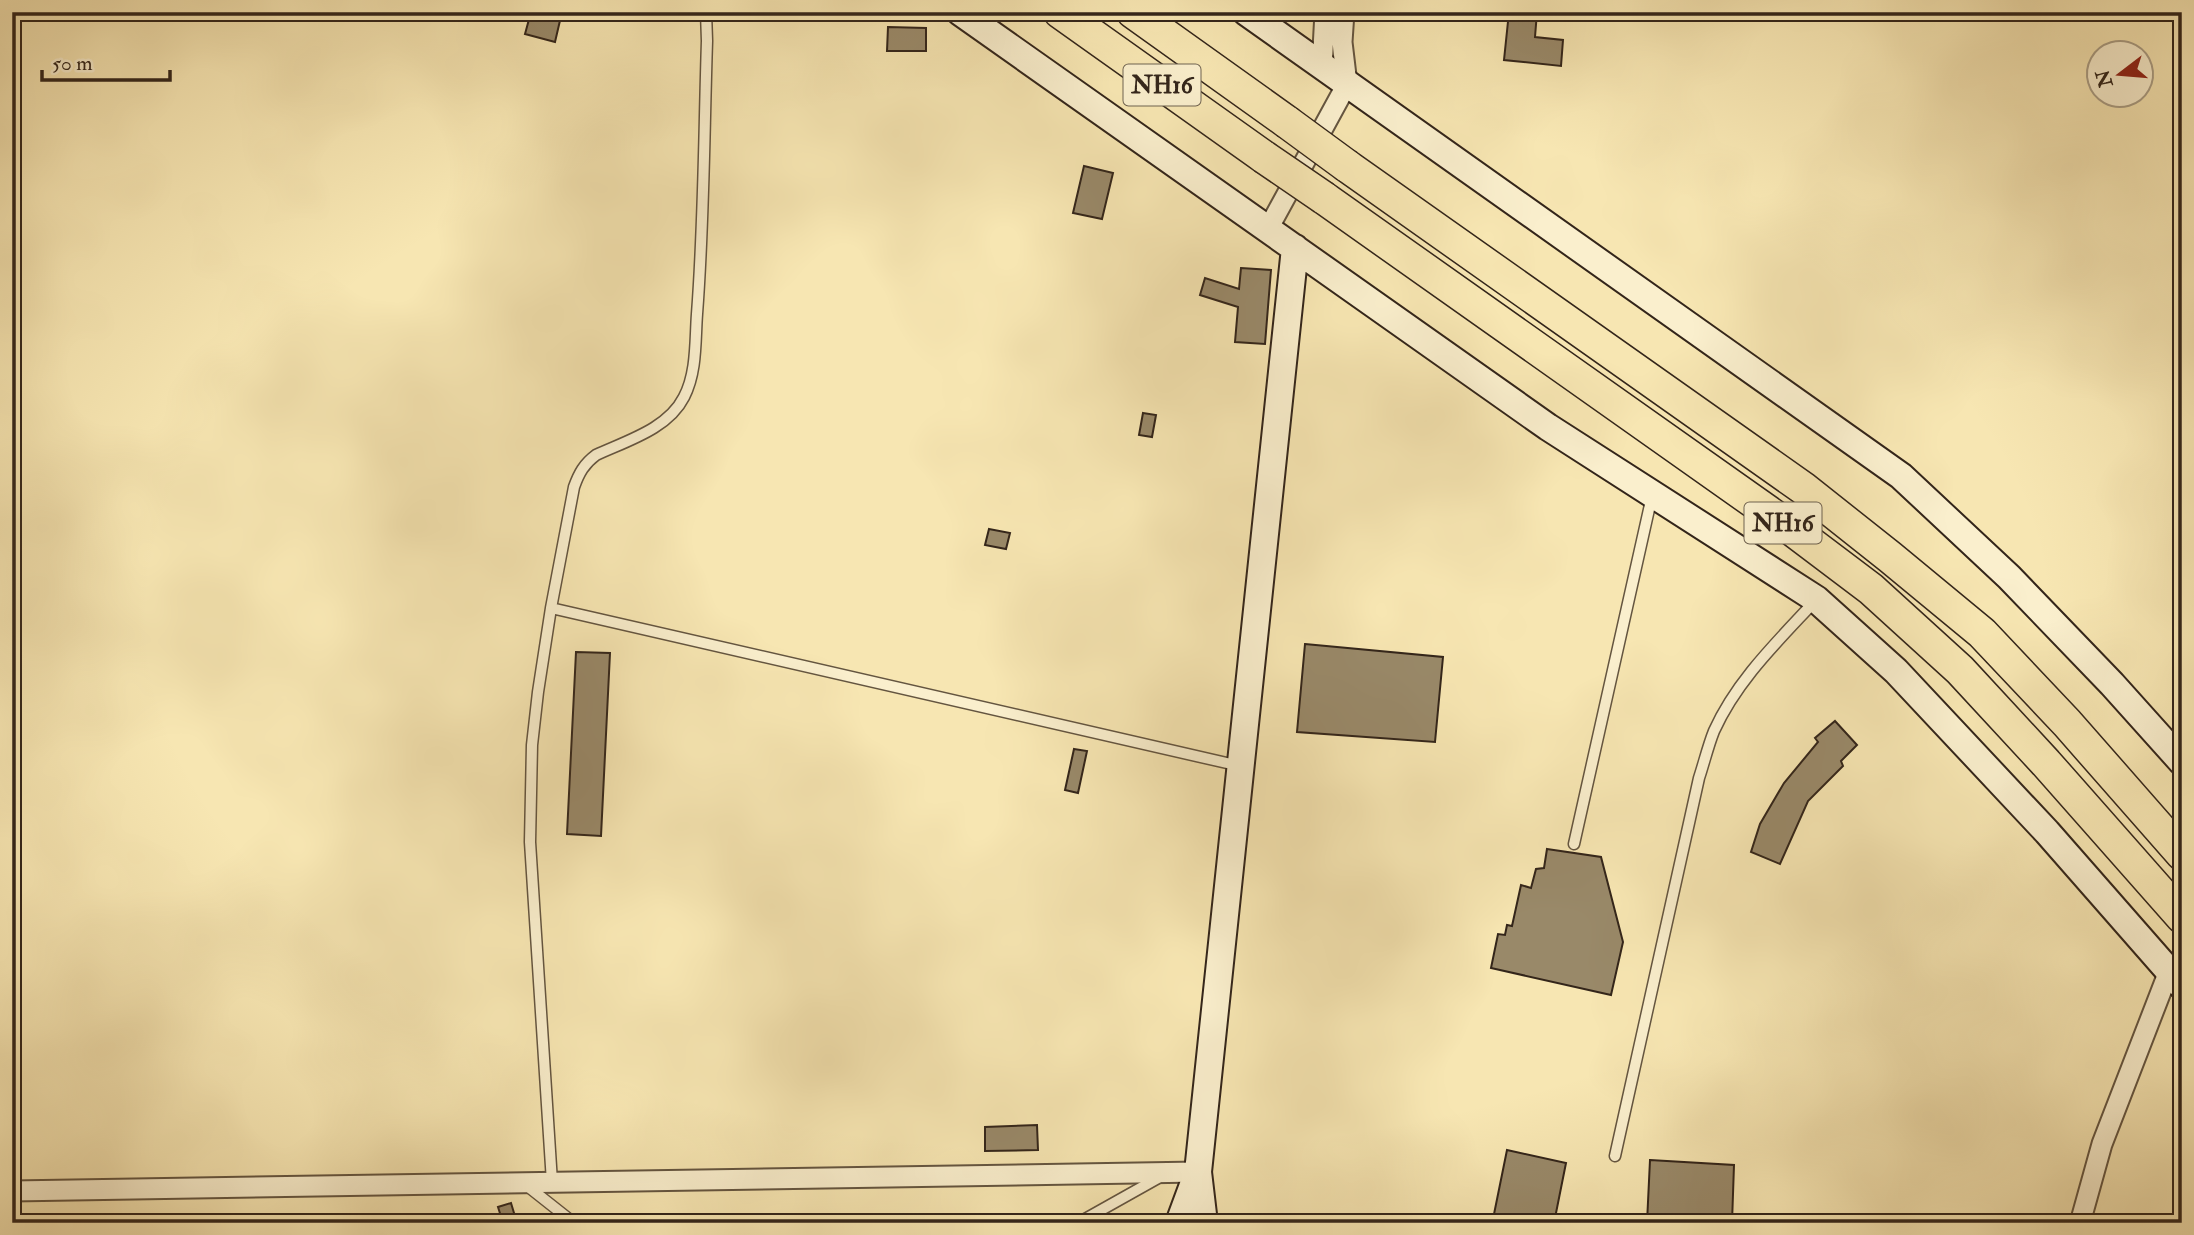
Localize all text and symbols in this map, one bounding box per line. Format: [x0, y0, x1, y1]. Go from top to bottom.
scale bar [42, 38, 170, 82]
north arrow [2086, 38, 2156, 108]
text: 50 m [52, 50, 93, 77]
road number: NH16 [1124, 64, 1200, 106]
text: N [2090, 66, 2119, 91]
road number: NH16 [1744, 502, 1822, 544]

